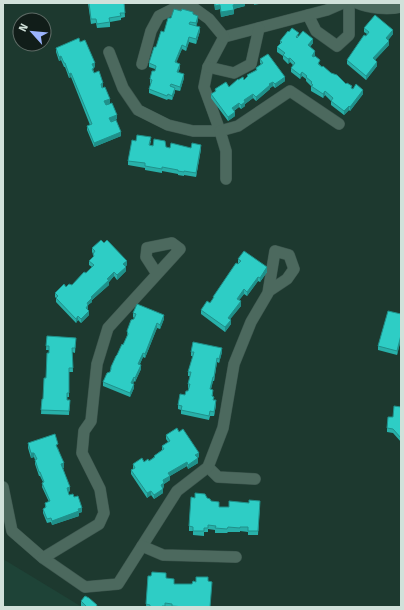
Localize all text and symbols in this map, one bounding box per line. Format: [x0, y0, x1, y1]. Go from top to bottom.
north arrow [12, 12, 52, 52]
text: N [16, 21, 31, 34]

